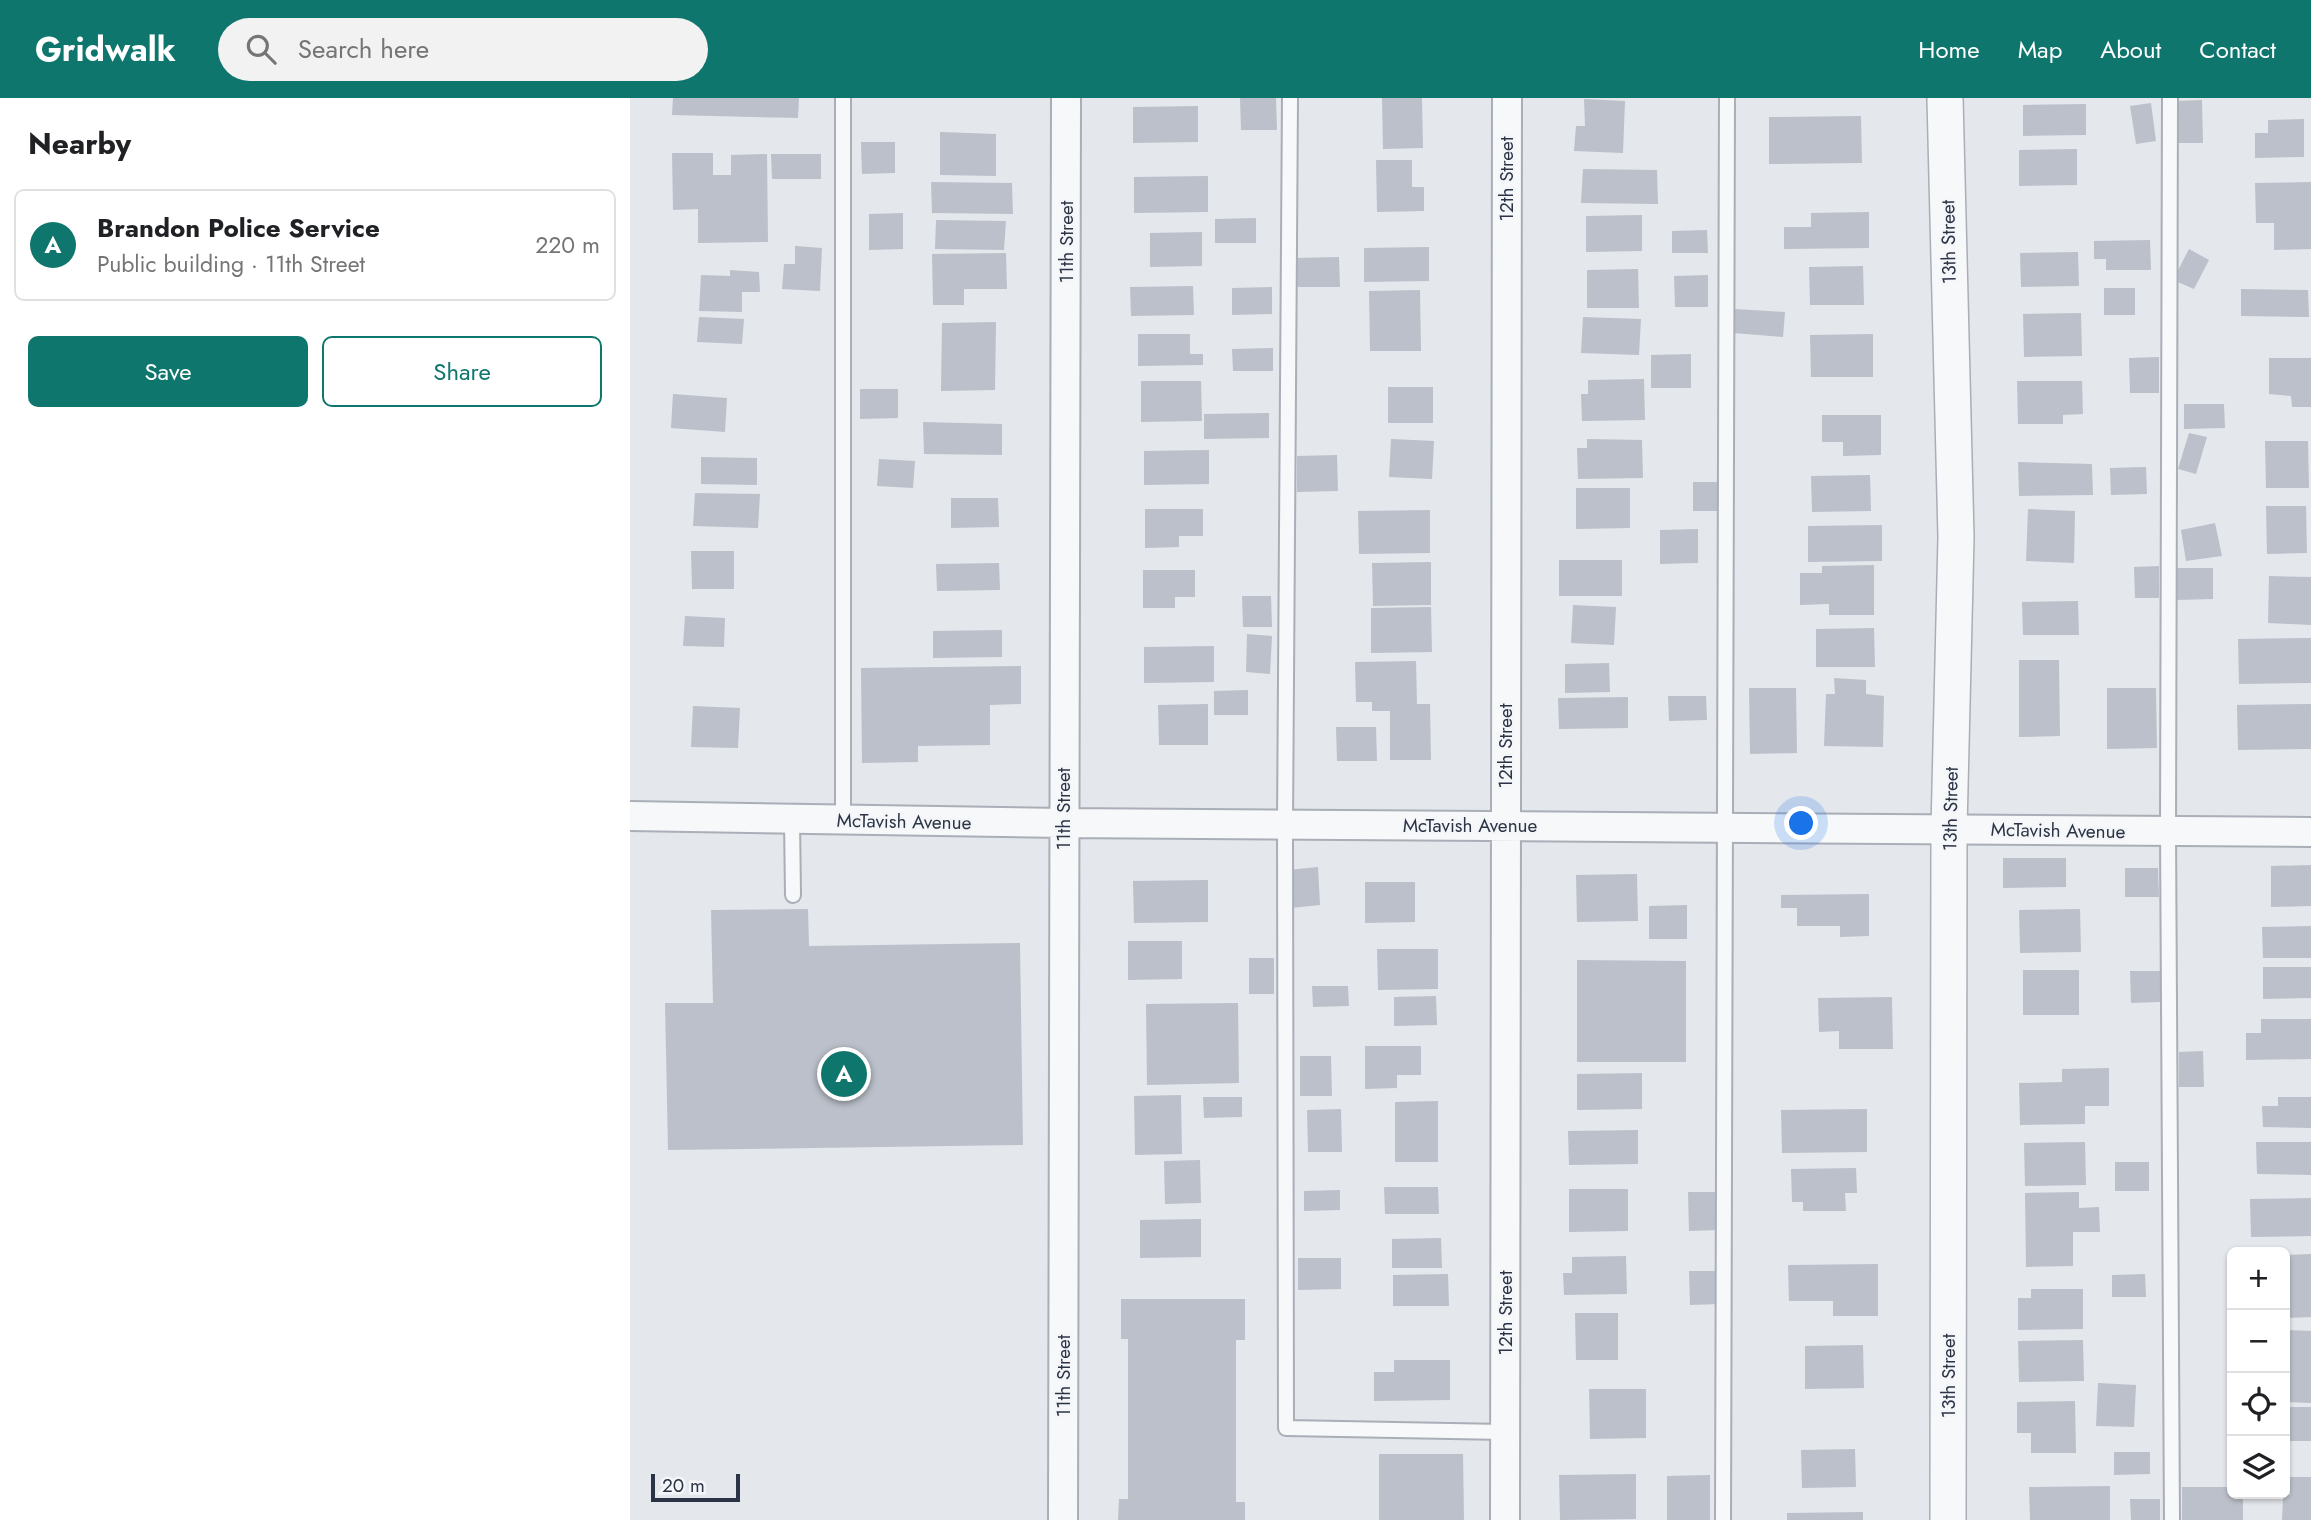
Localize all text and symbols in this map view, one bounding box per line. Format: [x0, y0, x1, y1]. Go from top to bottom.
search box [218, 18, 708, 81]
text: Gridwalk [35, 26, 176, 73]
icon: search [242, 30, 280, 68]
text: Search here [298, 30, 429, 68]
text: Home [1918, 32, 1980, 67]
text: Map [2018, 32, 2062, 67]
text: About [2100, 32, 2161, 67]
text: Contact [2199, 32, 2276, 67]
text: Nearby [28, 122, 131, 165]
street label: 12th Street [1493, 136, 1520, 221]
street label: 13th Street [1934, 199, 1963, 284]
street label: 11th Street [1053, 200, 1080, 283]
text: Brandon Police Service [97, 209, 380, 247]
text: A [45, 228, 61, 262]
text: 220 m [535, 228, 600, 262]
text: Public building · 11th Street [97, 247, 365, 281]
button: Save [28, 336, 308, 407]
button: Share [322, 336, 602, 407]
street label: 12th Street [1492, 703, 1519, 788]
street label: 13th Street [1936, 766, 1965, 851]
street label: 11th Street [1050, 767, 1077, 850]
your location [1784, 806, 1818, 840]
street label: McTavish Avenue [836, 807, 972, 836]
street label: McTavish Avenue [1403, 812, 1538, 839]
street label: McTavish Avenue [1990, 816, 2126, 845]
pin: A [821, 1048, 867, 1100]
map controls [2227, 1247, 2290, 1499]
button: + [2227, 1247, 2290, 1310]
street label: 12th Street [1492, 1270, 1519, 1355]
button: − [2227, 1310, 2290, 1373]
street label: 13th Street [1935, 1333, 1962, 1418]
street label: 11th Street [1050, 1334, 1077, 1417]
button: locate [2227, 1373, 2290, 1436]
button: layers [2227, 1436, 2290, 1499]
scale bar [651, 1471, 740, 1503]
text: 20 m [662, 1472, 705, 1499]

